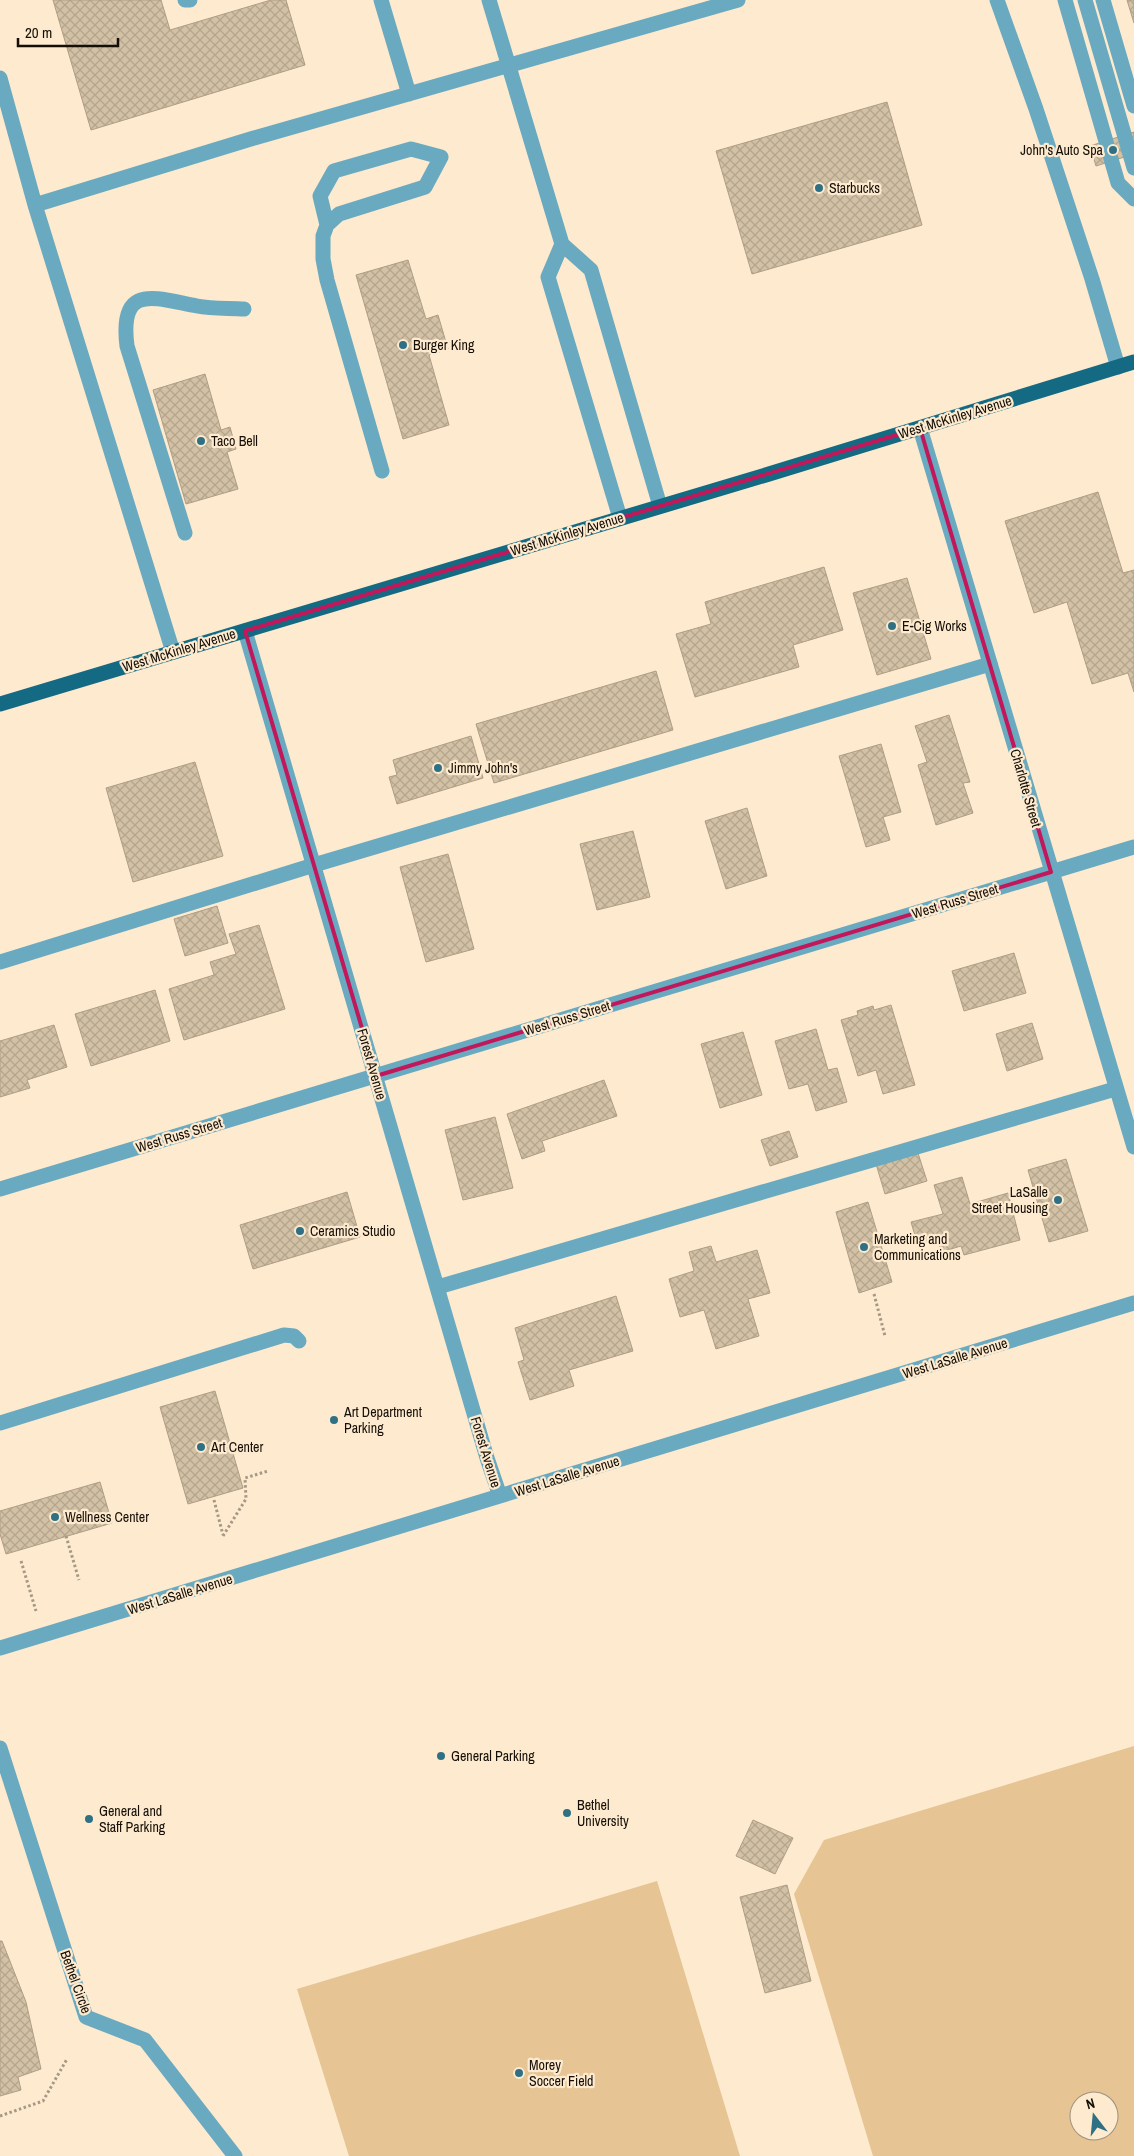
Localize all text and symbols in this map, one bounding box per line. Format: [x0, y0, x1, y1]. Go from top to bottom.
scale bar [18, 15, 118, 47]
text: 20 m [25, 22, 52, 43]
place label: John's Auto Spa [1020, 141, 1104, 159]
marker: John's Auto Spa [1107, 144, 1119, 156]
place label: Starbucks [829, 179, 880, 197]
marker: Starbucks [813, 182, 825, 194]
place label: Burger King [413, 336, 475, 354]
marker: Burger King [397, 339, 409, 351]
street label: West McKinley Avenue [896, 391, 1014, 443]
place label: Taco Bell [211, 432, 258, 450]
marker: Taco Bell [195, 435, 207, 447]
street label: West McKinley Avenue [508, 508, 626, 560]
place label: E-Cig Works [902, 617, 967, 635]
marker: E-Cig Works [886, 620, 898, 632]
street label: West McKinley Avenue [120, 624, 238, 676]
street label: Charlotte Street [1006, 747, 1046, 829]
place label: Jimmy John's [448, 759, 518, 777]
marker: Jimmy John's [432, 762, 444, 774]
street label: West Russ Street [910, 879, 1000, 923]
street label: West Russ Street [522, 996, 612, 1040]
street label: Forest Avenue [353, 1026, 391, 1102]
street label: West Russ Street [134, 1113, 224, 1157]
place label: LaSalle Street Housing [971, 1183, 1049, 1217]
marker: LaSalle Street Housing [1052, 1194, 1064, 1206]
place label: Ceramics Studio [310, 1222, 396, 1240]
marker: Ceramics Studio [294, 1225, 306, 1237]
place label: Marketing and Communications [874, 1230, 961, 1264]
marker: Marketing and Communications [858, 1241, 870, 1253]
street label: West LaSalle Avenue [900, 1333, 1010, 1383]
place label: Art Department Parking [343, 1403, 422, 1437]
marker: Art Department Parking [328, 1414, 340, 1426]
street label: Forest Avenue [467, 1414, 505, 1490]
place label: Art Center [210, 1438, 263, 1456]
marker: Art Center [195, 1441, 207, 1453]
street label: West LaSalle Avenue [512, 1451, 622, 1501]
place label: Wellness Center [65, 1508, 149, 1526]
marker: Wellness Center [49, 1511, 61, 1523]
street label: West LaSalle Avenue [125, 1569, 235, 1619]
place label: General Parking [451, 1747, 535, 1765]
marker: General Parking [435, 1750, 447, 1762]
place label: Bethel University [577, 1796, 629, 1830]
place label: General and Staff Parking [99, 1802, 166, 1836]
marker: Bethel University [561, 1807, 573, 1819]
marker: General and Staff Parking [83, 1813, 95, 1825]
street label: Bethel Circle [56, 1948, 96, 2016]
place label: Morey Soccer Field [529, 2056, 593, 2090]
marker: Morey Soccer Field [513, 2067, 525, 2079]
north arrow [1069, 2091, 1119, 2141]
text: N [1084, 2094, 1097, 2113]

